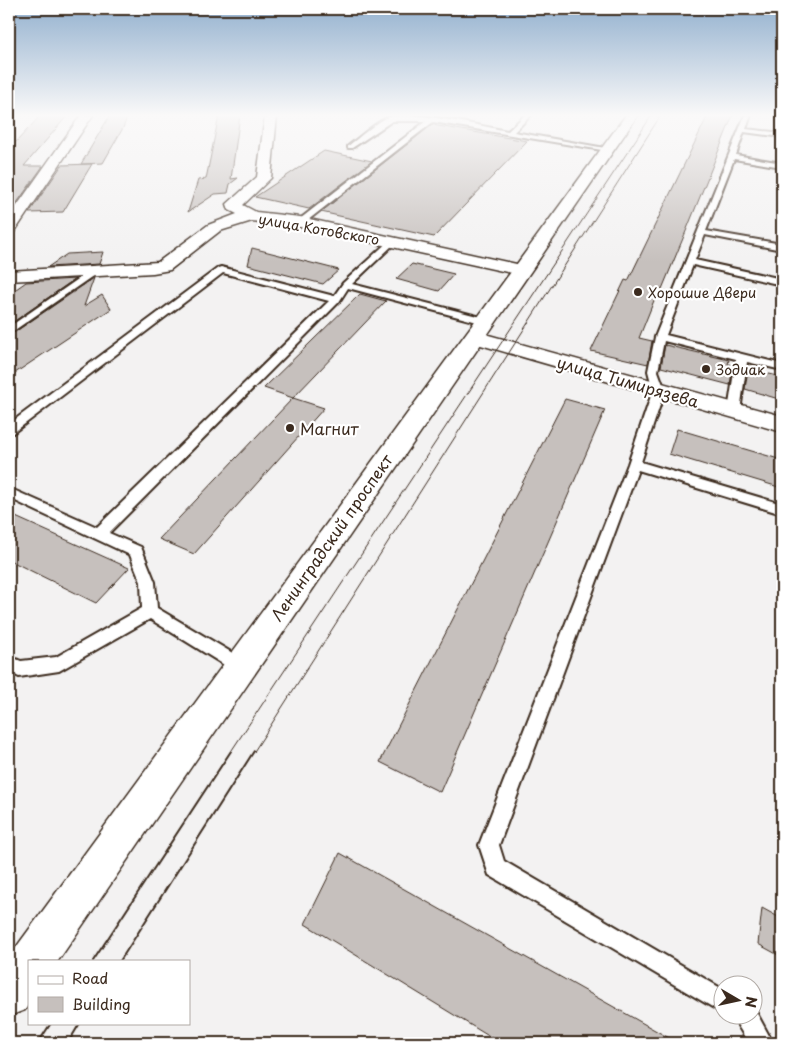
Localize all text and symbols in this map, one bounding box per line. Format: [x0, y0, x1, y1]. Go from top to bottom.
street label: улица Котовского [257, 208, 381, 250]
place label: Хорошие Двери [648, 282, 756, 303]
marker: Хорошие Двери [632, 286, 644, 298]
street label: улица Тимирязева [554, 349, 702, 413]
place label: Зодиак [715, 359, 766, 380]
marker: Зодиак [700, 363, 712, 375]
place label: Магнит [300, 416, 360, 440]
marker: Магнит [284, 422, 296, 434]
street label: Ленинградский проспект [264, 449, 398, 625]
legend [28, 960, 190, 1024]
text: Road [72, 966, 108, 989]
north arrow [714, 974, 764, 1024]
text: Building [72, 992, 131, 1015]
text: N [740, 995, 763, 1009]

